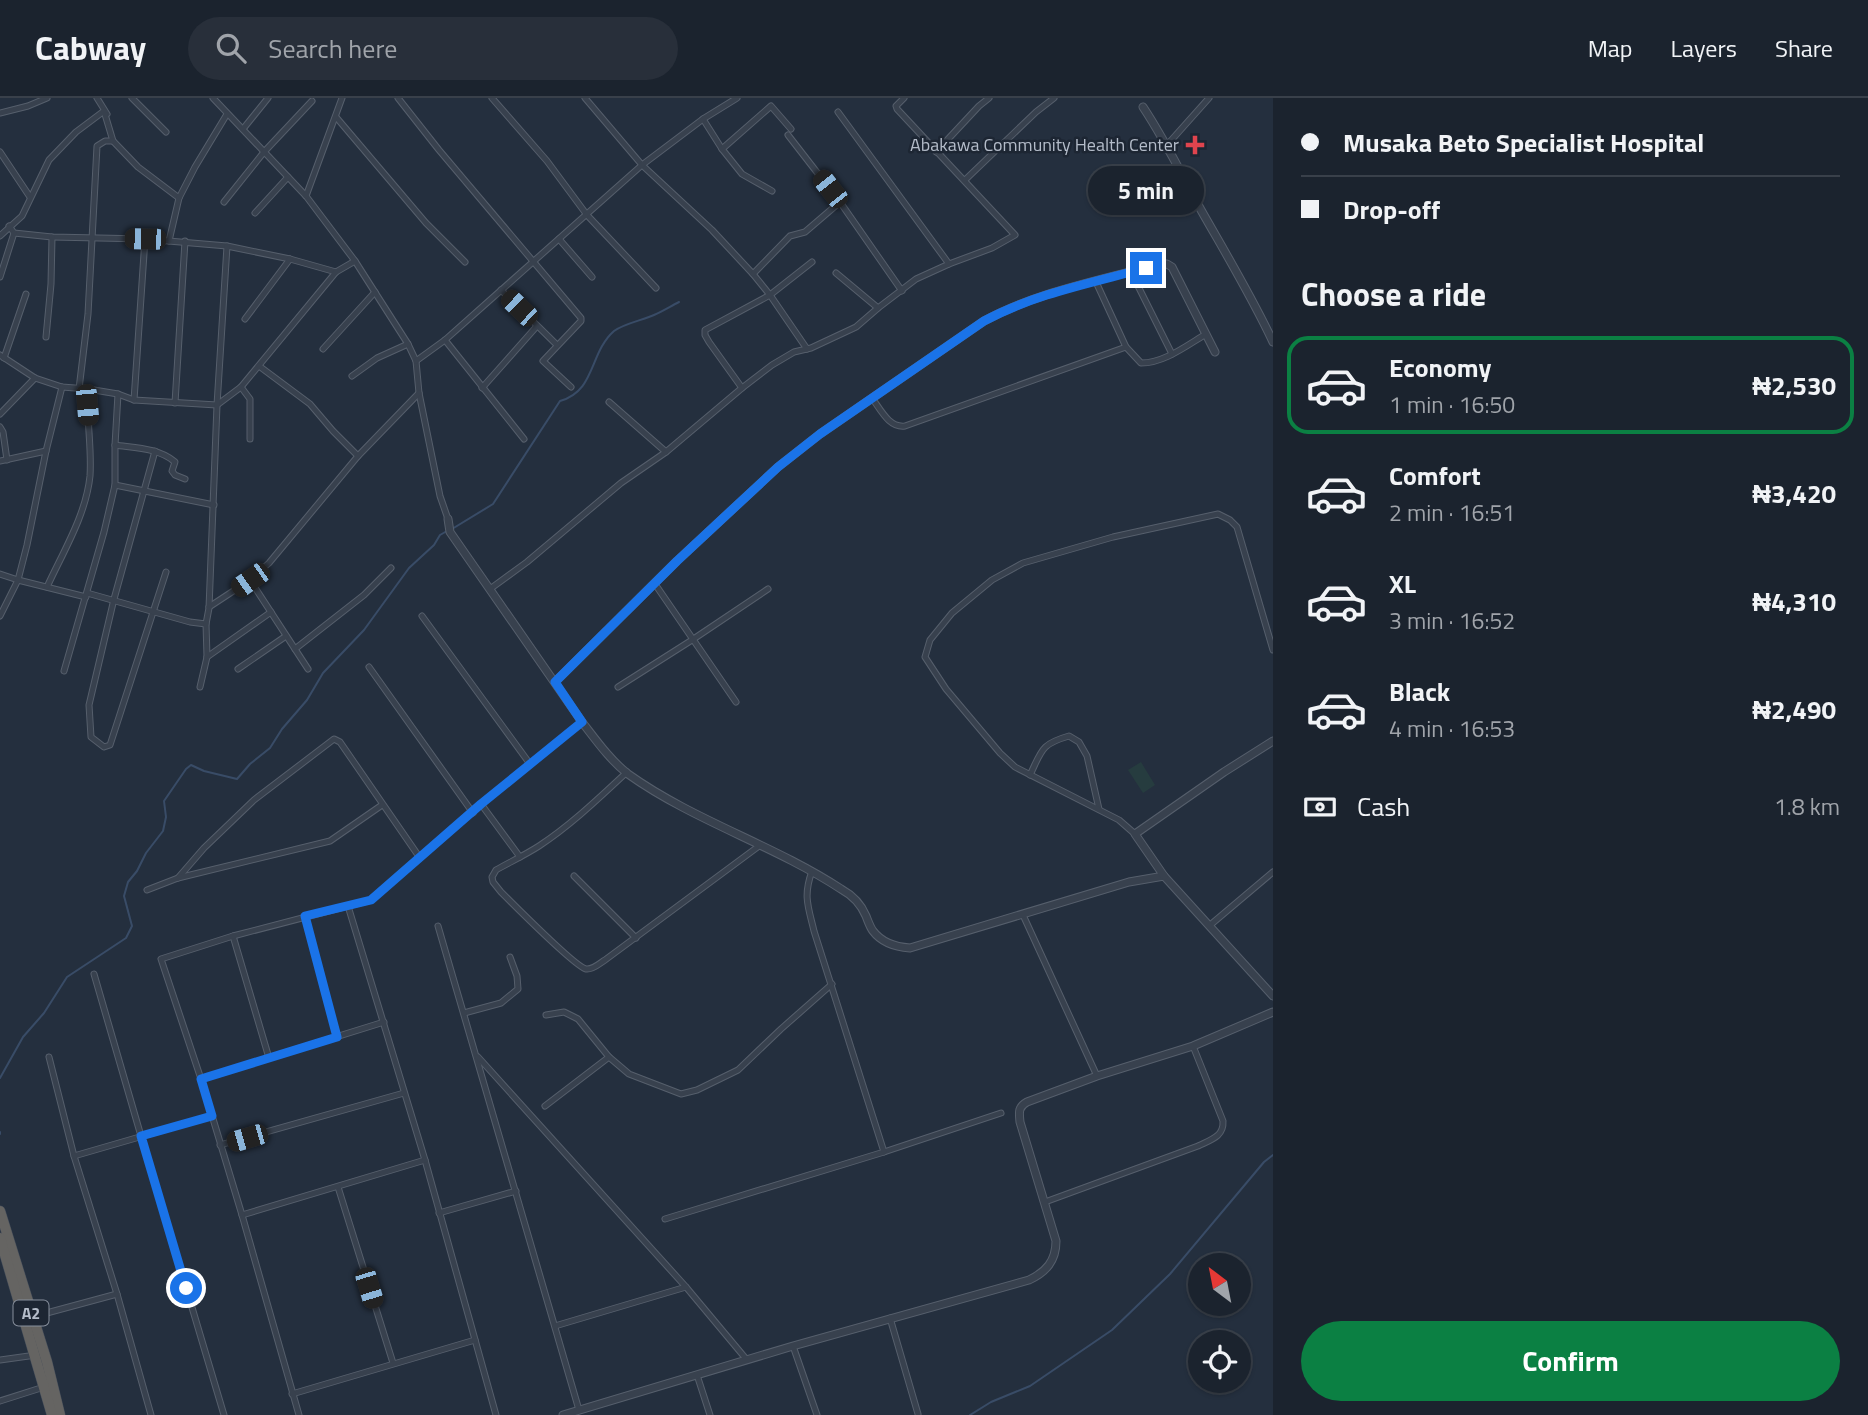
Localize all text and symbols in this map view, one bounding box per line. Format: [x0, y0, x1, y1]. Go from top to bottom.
search box [188, 17, 678, 80]
text: Cabway [35, 23, 146, 73]
icon: search [212, 29, 250, 67]
text: Search here [268, 29, 397, 68]
text: Map [1588, 30, 1633, 66]
text: Layers [1671, 30, 1737, 66]
text: Share [1775, 30, 1833, 66]
text: Musaka Beto Specialist Hospital [1343, 123, 1704, 162]
place label: Abakawa Community Health Center [910, 131, 1179, 158]
marker: Abakawa Community Health Center [1185, 135, 1205, 155]
car [809, 166, 852, 212]
callout: 5 min [1088, 166, 1204, 216]
text: 5 min [1118, 173, 1174, 208]
text: Drop-off [1343, 190, 1440, 229]
car [124, 228, 167, 250]
route end [1130, 252, 1162, 284]
text: Choose a ride [1301, 270, 1486, 318]
car [497, 286, 542, 330]
text: Economy [1389, 348, 1491, 387]
icon: car [1305, 354, 1368, 417]
text: ₦2,530 [1752, 366, 1836, 405]
car [75, 383, 100, 427]
text: 1 min · 16:50 [1389, 387, 1515, 422]
text: Comfort [1389, 456, 1481, 495]
icon: car [1305, 462, 1368, 525]
text: ₦3,420 [1752, 474, 1836, 513]
text: 2 min · 16:51 [1389, 495, 1515, 530]
car [227, 559, 274, 601]
text: XL [1389, 564, 1416, 603]
icon: car [1305, 570, 1368, 633]
text: ₦4,310 [1752, 582, 1836, 621]
text: 3 min · 16:52 [1389, 603, 1515, 638]
text: Black [1389, 672, 1450, 711]
icon: car [1305, 678, 1368, 741]
text: ₦2,490 [1752, 690, 1836, 729]
text: 4 min · 16:53 [1389, 711, 1515, 746]
text: Cash [1357, 787, 1410, 826]
icon: cash [1301, 788, 1339, 826]
text: 1.8 km [1774, 789, 1840, 824]
car [224, 1122, 271, 1154]
north arrow [1188, 1253, 1251, 1316]
map controls [1188, 1253, 1251, 1393]
car [353, 1265, 386, 1311]
route start [170, 1272, 202, 1304]
road number: A2 [14, 1301, 48, 1326]
button: Confirm [1301, 1321, 1840, 1401]
button: locate [1188, 1330, 1251, 1393]

